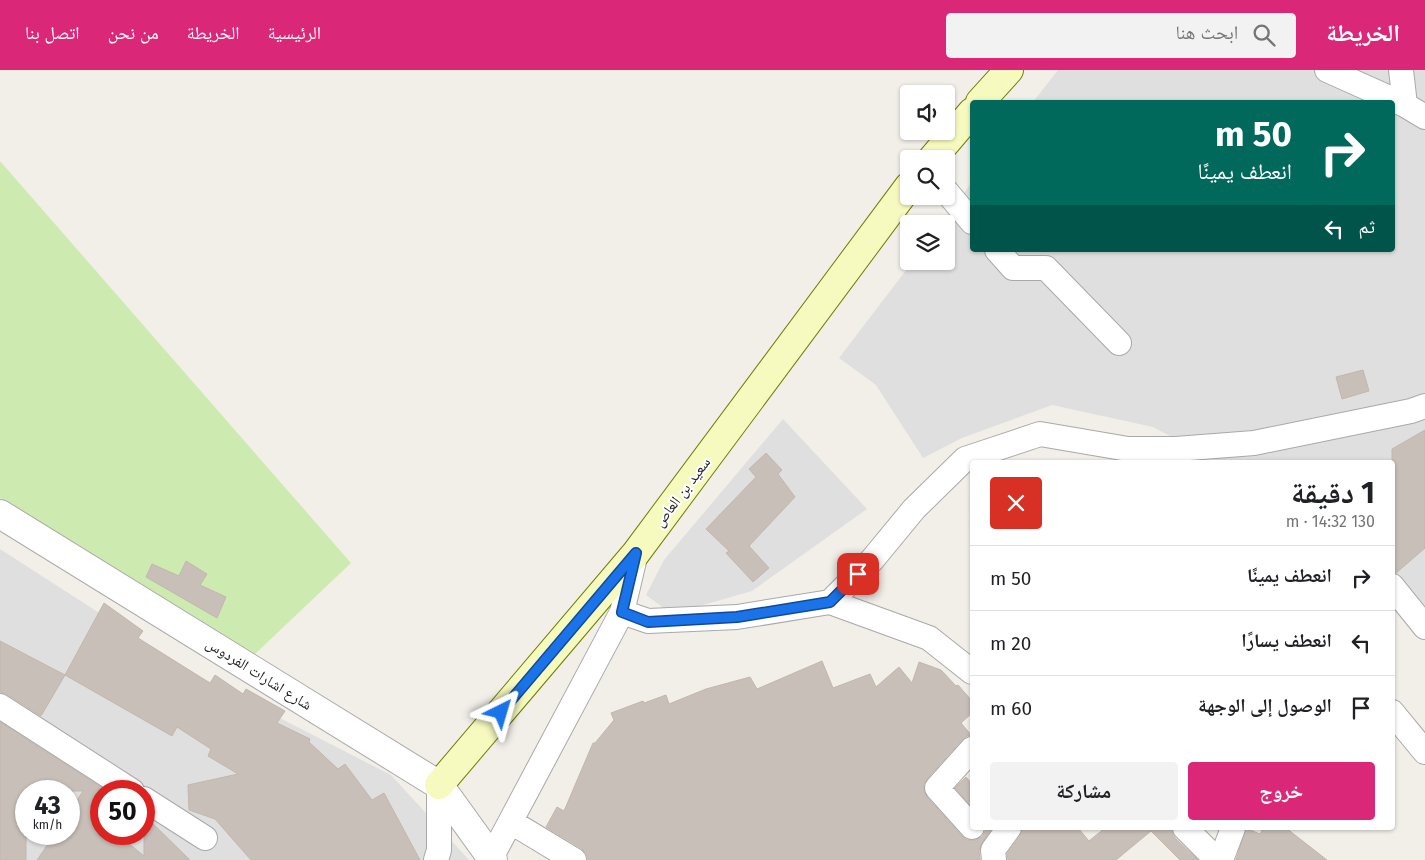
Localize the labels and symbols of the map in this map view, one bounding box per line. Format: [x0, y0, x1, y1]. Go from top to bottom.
street label: سعيد بن العاص [650, 453, 715, 531]
pin [837, 553, 879, 595]
street label: شارع اشارات الفردوس [202, 634, 315, 715]
position arrow [474, 685, 526, 737]
speed limit sign: 50 [90, 780, 155, 845]

